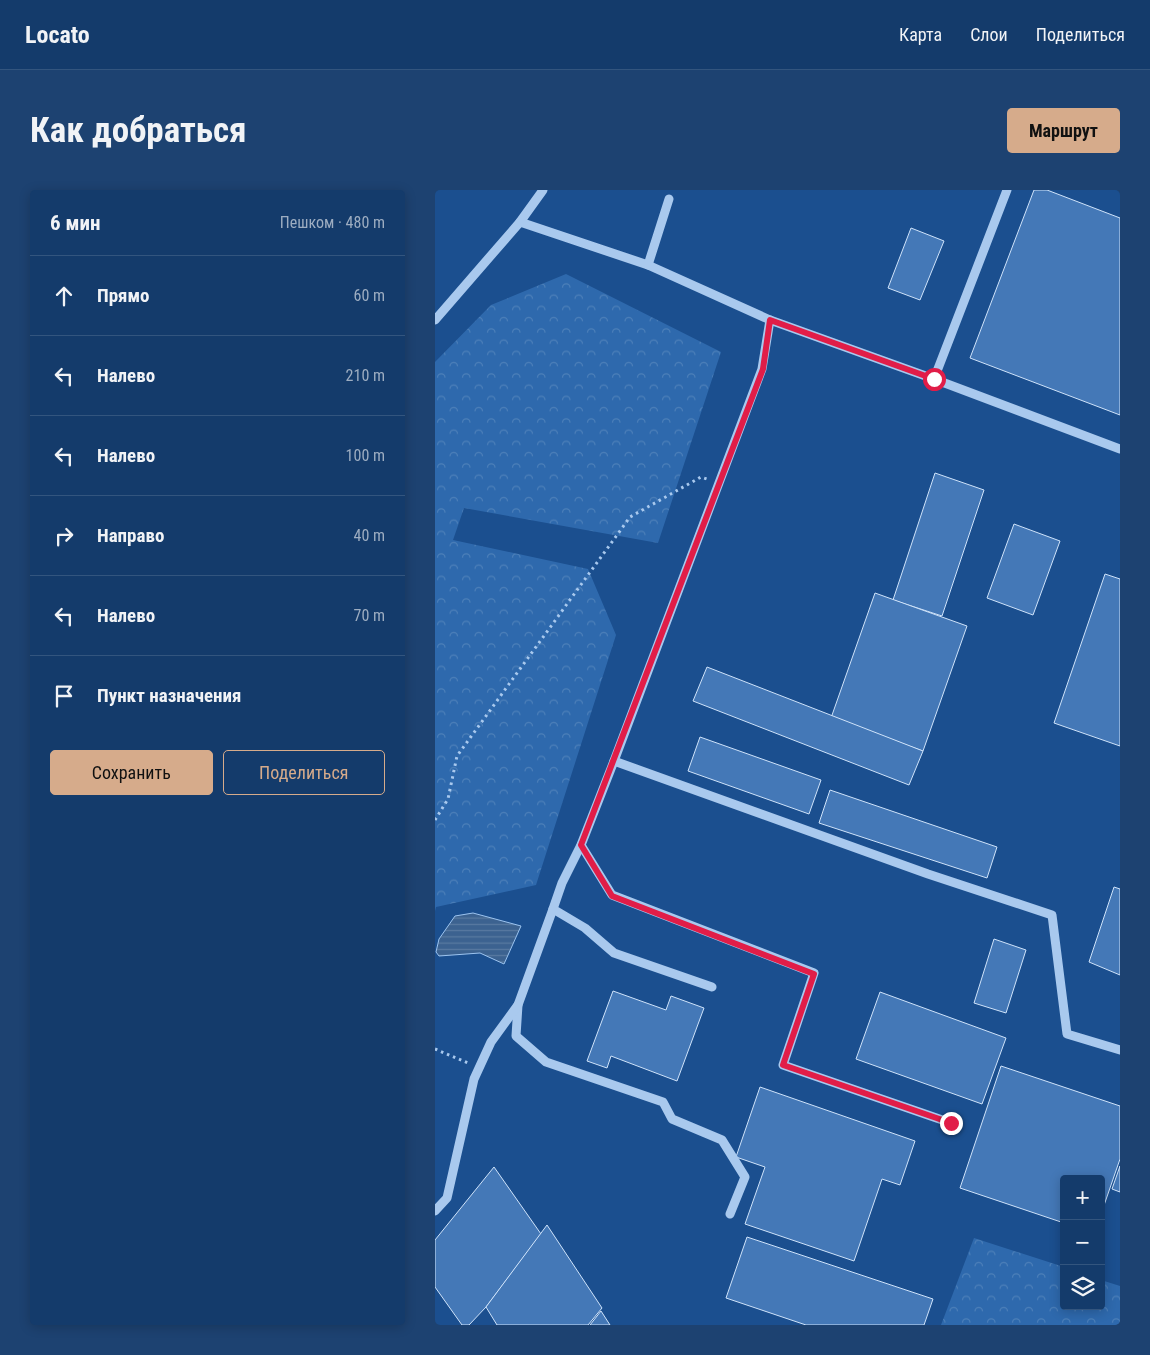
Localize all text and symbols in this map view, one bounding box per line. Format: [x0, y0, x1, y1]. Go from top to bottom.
text: Locato [25, 21, 90, 49]
text: Карта [899, 24, 942, 45]
text: Слои [970, 24, 1008, 45]
text: Поделиться [1036, 24, 1125, 45]
button: Маршрут [1007, 108, 1120, 153]
text: Как добраться [30, 110, 246, 151]
text: 6 мин [50, 211, 100, 235]
text: Пешком · 480 m [280, 213, 385, 232]
icon: ahead [50, 282, 78, 310]
text: Прямо [97, 284, 150, 307]
text: 60 m [353, 286, 385, 305]
icon: left [50, 362, 78, 390]
text: Налево [97, 364, 155, 387]
text: 210 m [346, 366, 385, 385]
route start [923, 368, 946, 391]
icon: left [50, 442, 78, 470]
text: Налево [97, 444, 155, 467]
text: 100 m [346, 446, 385, 465]
icon: right [50, 522, 78, 550]
text: Направо [97, 524, 164, 547]
text: 40 m [353, 526, 385, 545]
icon: left [50, 602, 78, 630]
text: Налево [97, 604, 155, 627]
text: 70 m [353, 606, 385, 625]
icon: arrive [50, 682, 78, 710]
text: Пункт назначения [97, 684, 241, 707]
button: Сохранить [50, 750, 213, 795]
button: Поделиться [223, 750, 385, 795]
route end [940, 1112, 963, 1135]
map controls [1060, 1175, 1105, 1310]
button: + [1060, 1175, 1105, 1220]
button: − [1060, 1220, 1105, 1265]
button: layers [1060, 1265, 1105, 1310]

